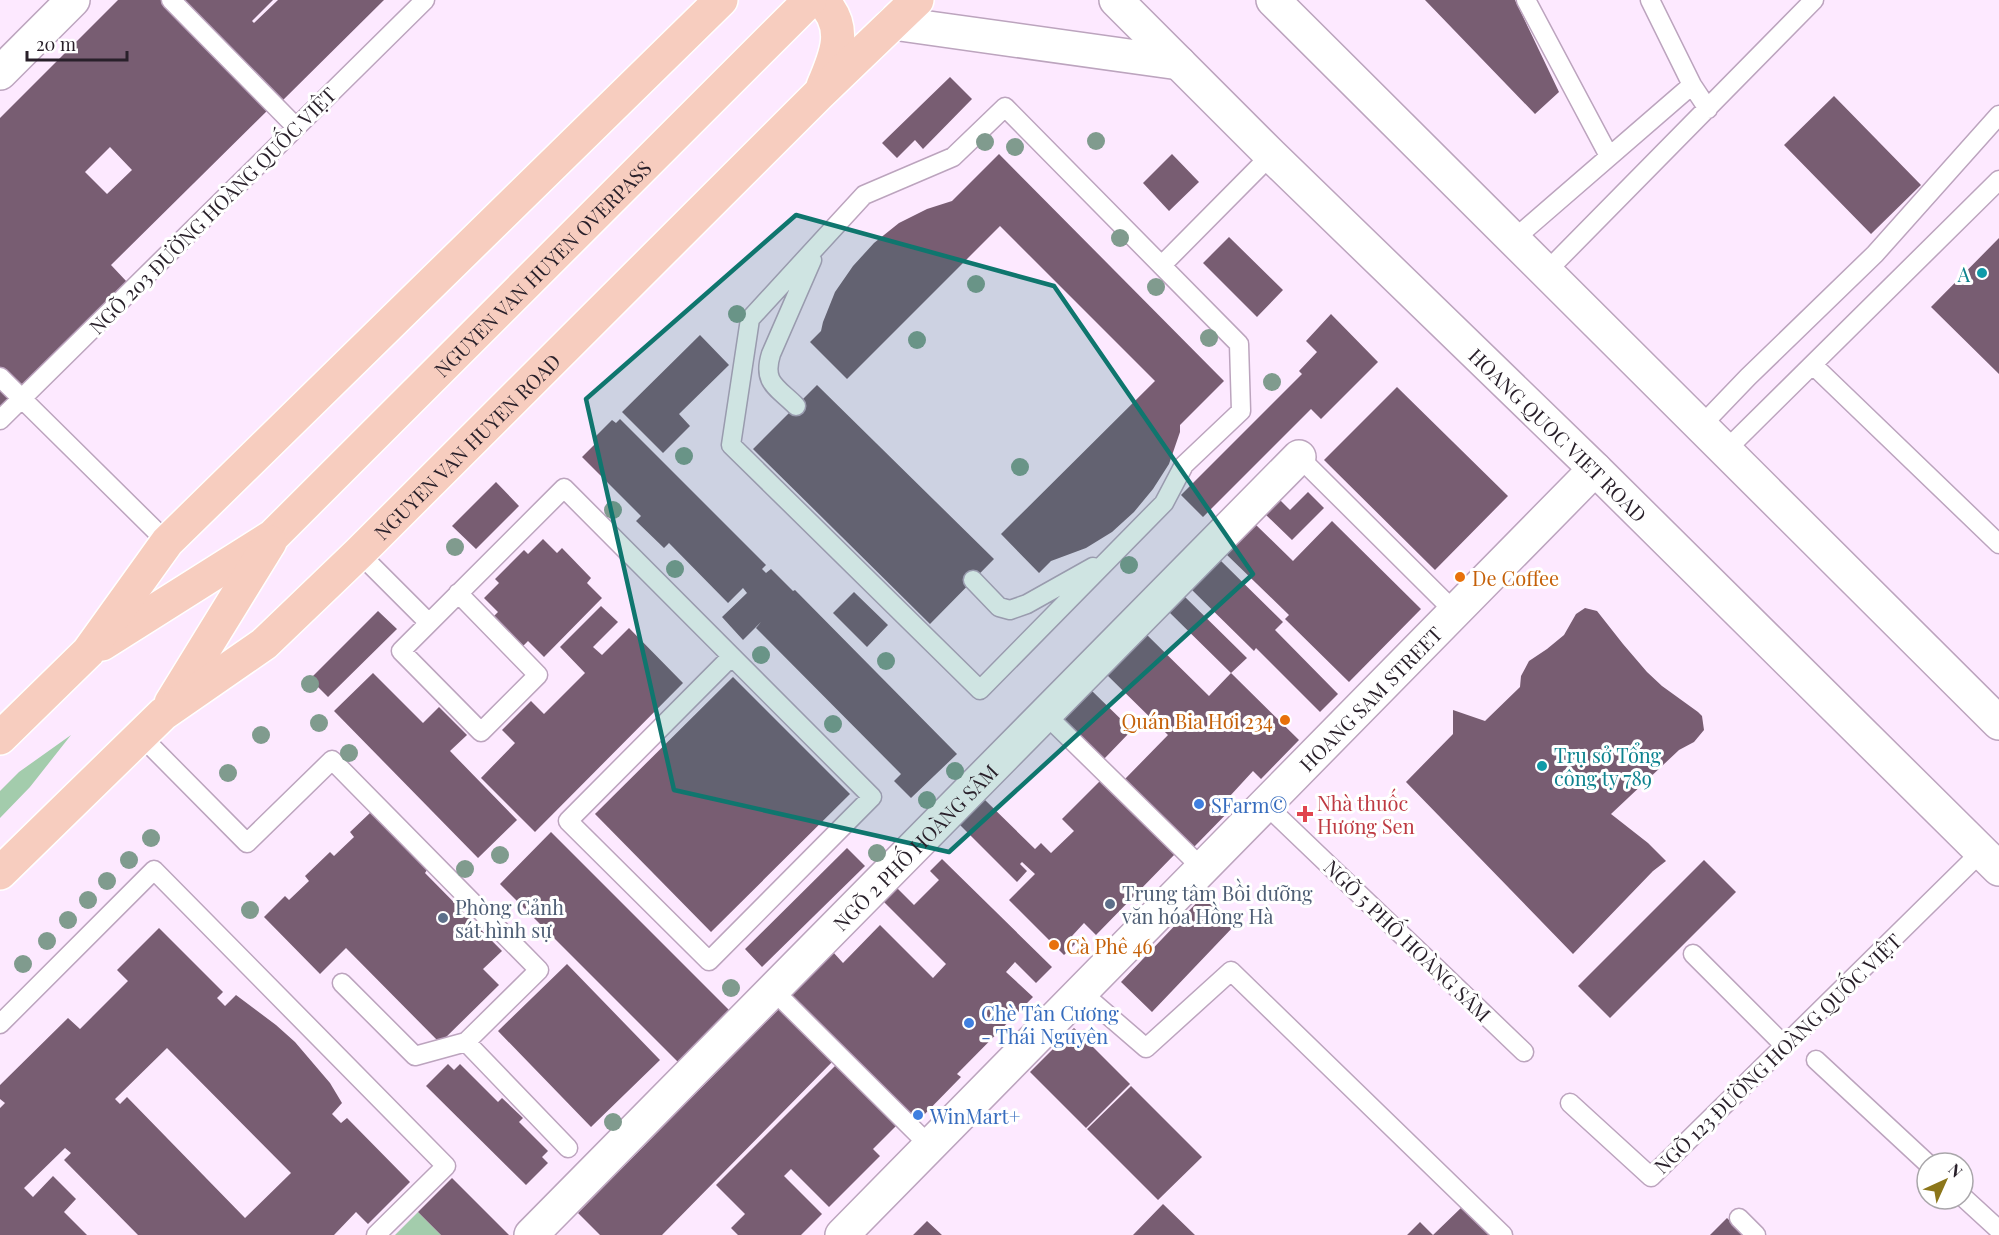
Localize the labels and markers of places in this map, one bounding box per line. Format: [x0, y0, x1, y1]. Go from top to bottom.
place label: A [1956, 260, 1970, 287]
marker: A [1975, 266, 1989, 280]
place label: De Coffee [1472, 564, 1559, 591]
marker: De Coffee [1453, 570, 1467, 584]
place label: Quán Bia Hơi 234 [1122, 707, 1273, 734]
marker: Quán Bia Hơi 234 [1278, 713, 1292, 727]
place label: Trụ sở Tổng công ty 789 [1554, 741, 1662, 791]
marker: Trụ sở Tổng công ty 789 [1535, 759, 1549, 773]
place label: Nhà thuốc Hương Sen [1317, 788, 1415, 839]
place label: SFarm© [1211, 791, 1287, 818]
marker: SFarm© [1192, 797, 1206, 811]
marker: Nhà thuốc Hương Sen [1298, 807, 1312, 821]
place label: Trung tâm Bồi dưỡng văn hóa Hồng Hà [1121, 878, 1313, 929]
place label: Phòng Cảnh sát hình sự [455, 893, 564, 943]
marker: Trung tâm Bồi dưỡng văn hóa Hồng Hà [1103, 897, 1117, 911]
marker: Phòng Cảnh sát hình sự [436, 911, 450, 925]
place label: Cà Phê 46 [1066, 932, 1153, 959]
marker: Cà Phê 46 [1047, 938, 1061, 952]
place label: Chè Tân Cương - Thái Nguyên [981, 999, 1119, 1049]
marker: Chè Tân Cương - Thái Nguyên [962, 1016, 976, 1030]
place label: WinMart+ [929, 1102, 1020, 1129]
marker: WinMart+ [911, 1108, 925, 1122]

